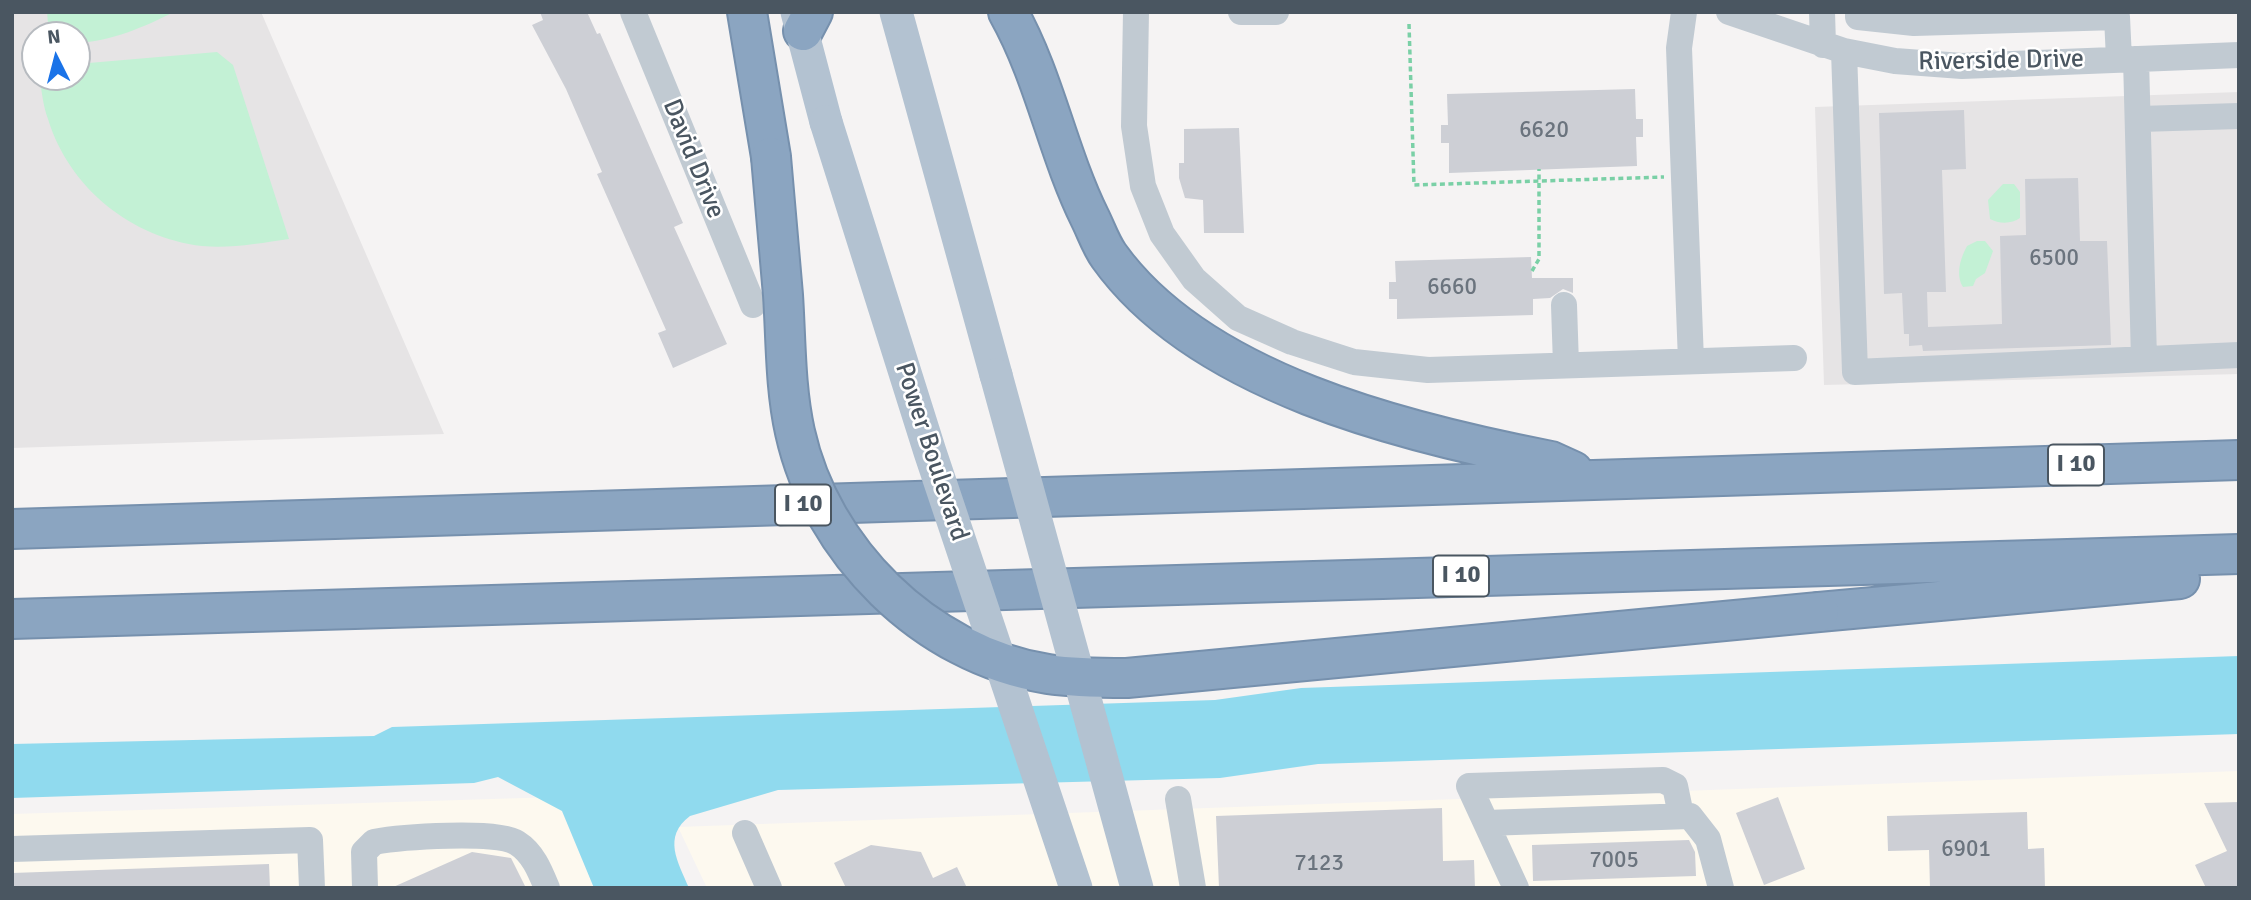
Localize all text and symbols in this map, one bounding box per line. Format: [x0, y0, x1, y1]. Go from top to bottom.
north arrow [21, 21, 91, 91]
text: N [46, 24, 62, 50]
street label: Riverside Drive [1918, 44, 2084, 78]
street label: David Drive [655, 95, 731, 223]
house number: 6620 [1519, 117, 1569, 145]
house number: 6500 [2029, 245, 2079, 273]
house number: 6660 [1427, 274, 1477, 302]
street label: Power Boulevard [887, 359, 975, 545]
road number: I 10 [2048, 444, 2104, 486]
road number: I 10 [775, 484, 831, 526]
road number: I 10 [1433, 556, 1489, 596]
house number: 6901 [1941, 836, 1991, 864]
house number: 7005 [1589, 847, 1639, 875]
house number: 7123 [1294, 850, 1344, 878]

